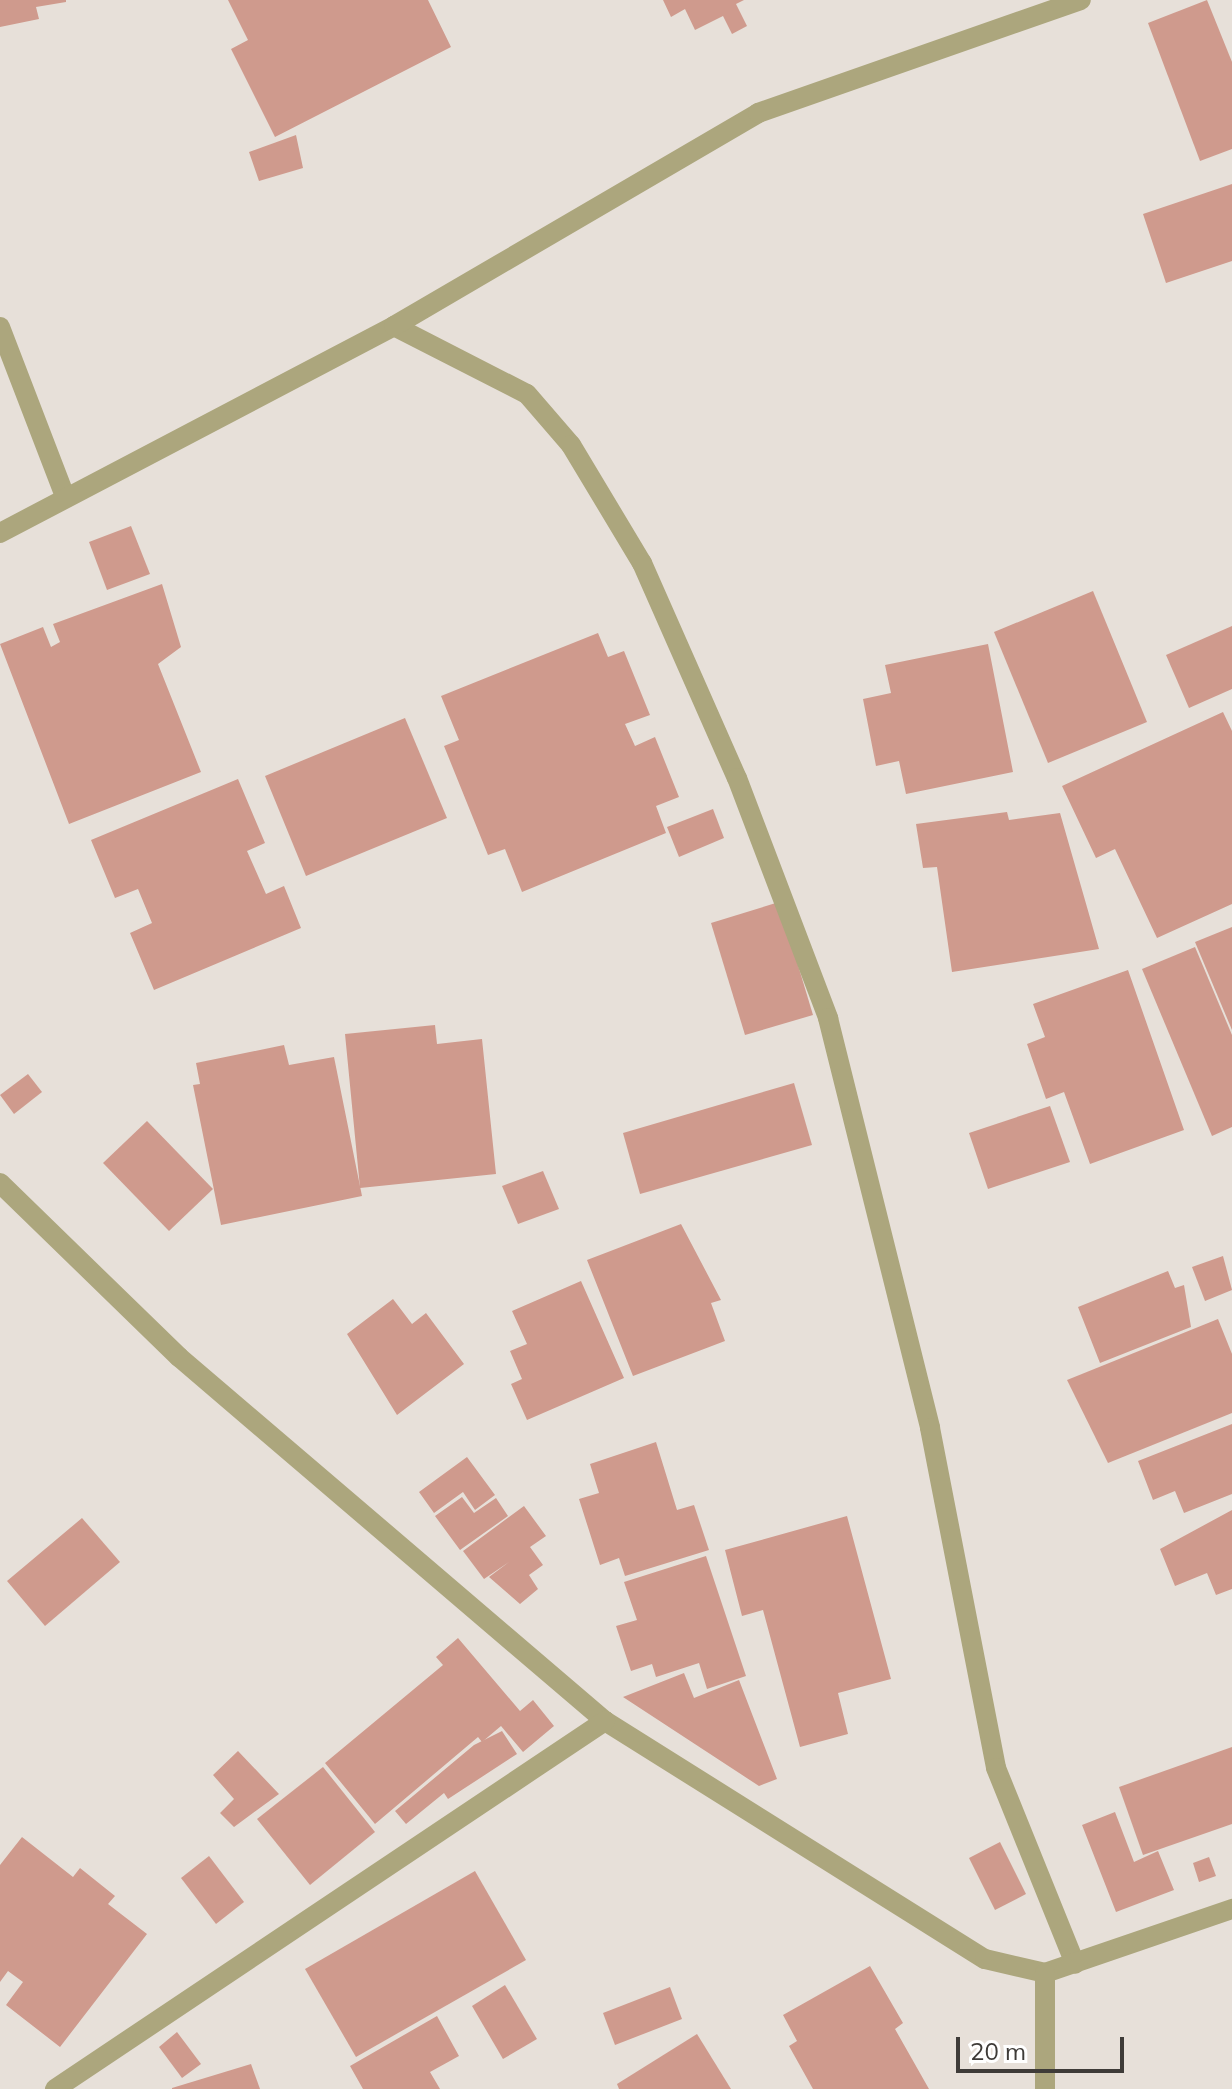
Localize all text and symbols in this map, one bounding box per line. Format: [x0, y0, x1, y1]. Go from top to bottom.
scale bar [960, 2021, 1128, 2071]
text: 20 m [970, 2036, 1026, 2066]

